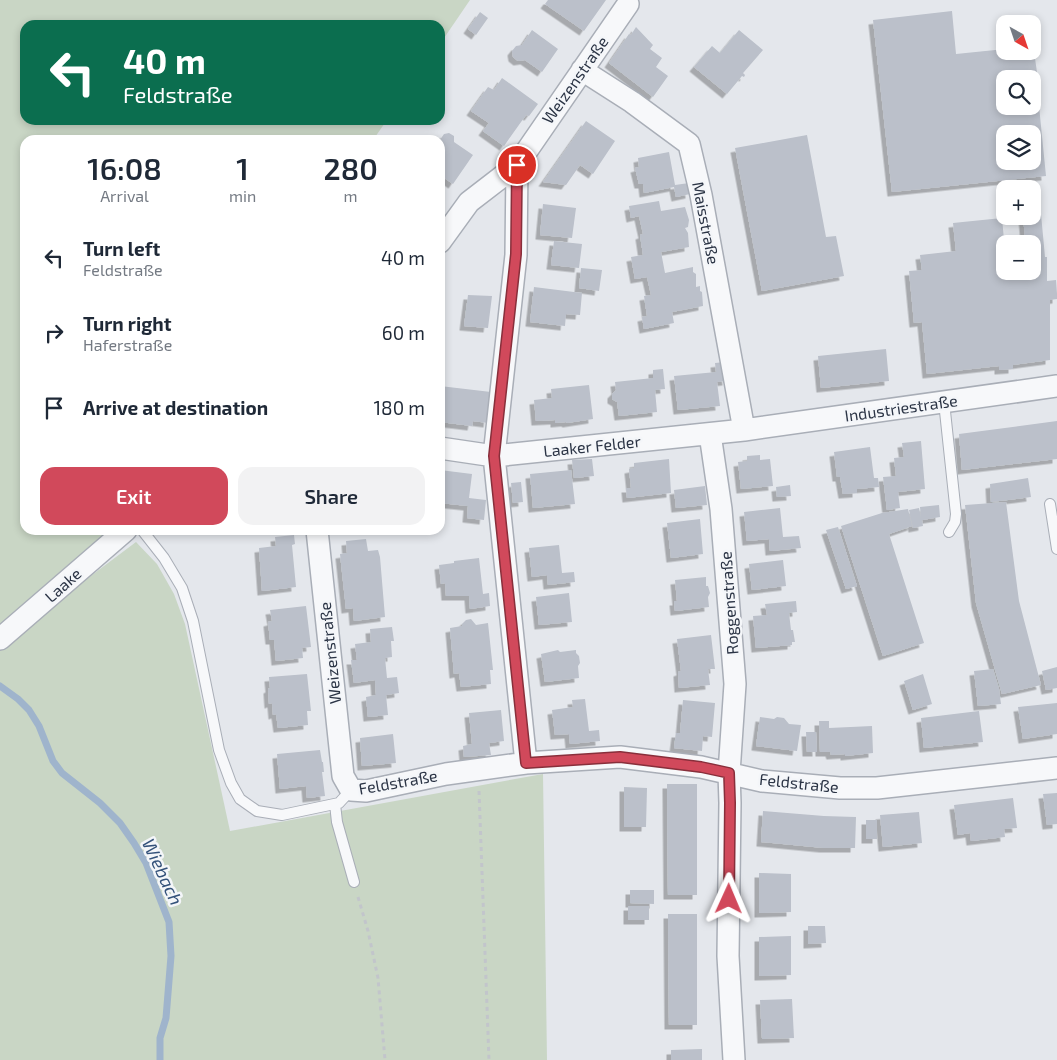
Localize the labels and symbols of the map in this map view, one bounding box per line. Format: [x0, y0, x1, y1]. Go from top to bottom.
north arrow [996, 15, 1041, 60]
street label: Weizenstraße [537, 32, 612, 127]
pin [496, 144, 538, 186]
street label: Maisstraße [689, 180, 724, 266]
street label: Industriestraße [843, 390, 959, 425]
street label: Laaker Felder [542, 431, 642, 460]
street label: Roggenstraße [715, 551, 742, 655]
street label: Laake [41, 563, 85, 606]
street label: Weizenstraße [315, 601, 344, 705]
street label: Feldstraße [357, 765, 439, 798]
street label: Feldstraße [758, 769, 840, 796]
water label: Wiebach [138, 835, 188, 908]
position arrow [702, 872, 754, 924]

